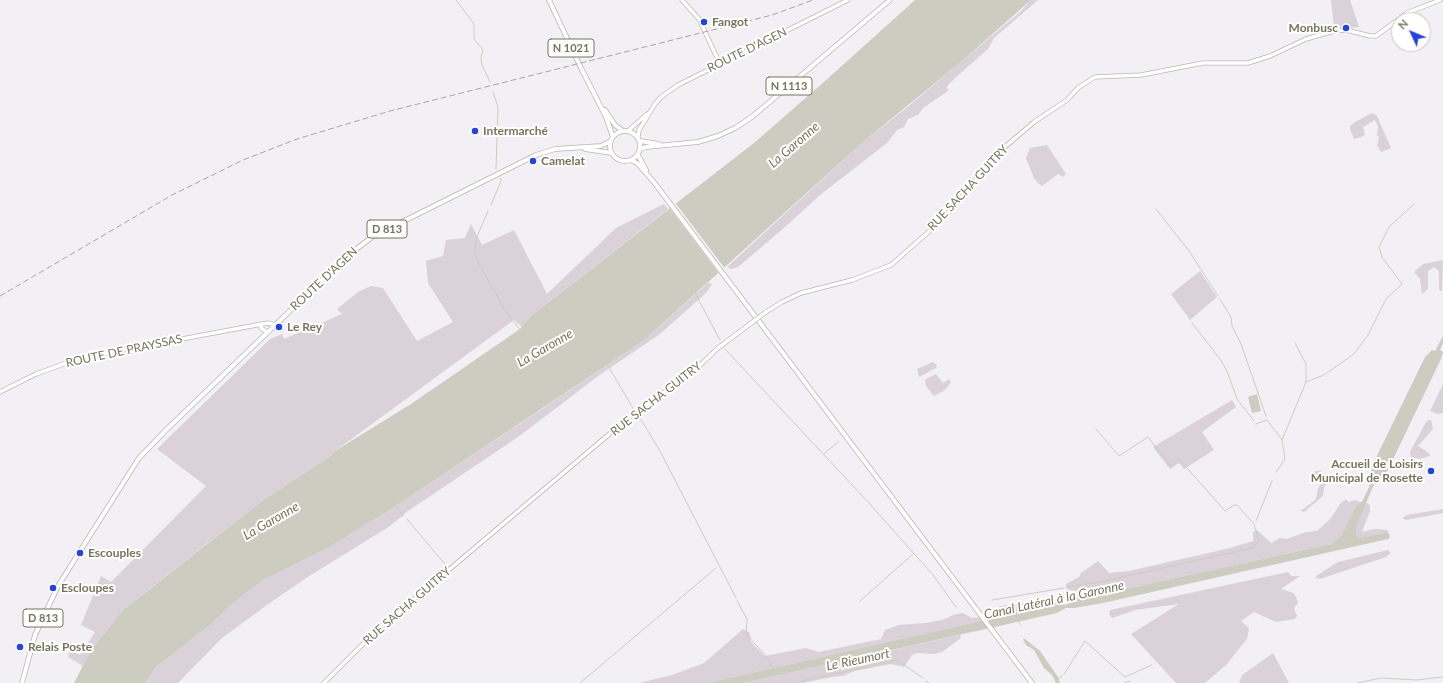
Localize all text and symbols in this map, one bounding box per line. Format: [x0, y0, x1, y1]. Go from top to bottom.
north arrow [1391, 12, 1431, 52]
place label: Fangot [712, 15, 748, 29]
text: N [1395, 16, 1410, 32]
marker: Fangot [699, 17, 709, 27]
place label: Monbusc [1289, 21, 1338, 35]
marker: Monbusc [1341, 23, 1351, 33]
street label: ROUTE D'AGEN [705, 25, 789, 75]
road number: N 1021 [548, 39, 594, 57]
road number: N 1113 [766, 77, 812, 95]
water label: La Garonne [765, 119, 823, 171]
place label: Intermarché [483, 124, 548, 138]
marker: Intermarché [470, 126, 480, 136]
street label: RUE SACHA GUITRY [925, 142, 1011, 234]
place label: Camelat [541, 154, 585, 168]
marker: Camelat [528, 156, 538, 166]
road number: D 813 [367, 220, 407, 238]
street label: ROUTE D'AGEN [287, 244, 361, 314]
place label: Le Rey [287, 320, 322, 334]
marker: Le Rey [274, 322, 284, 332]
water label: La Garonne [514, 326, 576, 370]
street label: ROUTE DE PRAYSSAS [64, 332, 184, 370]
street label: RUE SACHA GUITRY [608, 359, 704, 439]
place label: Accueil de Loisirs Municipal de Rosette [1311, 457, 1423, 485]
marker: Accueil de Loisirs Municipal de Rosette [1426, 466, 1436, 476]
water label: La Garonne [240, 499, 302, 543]
place label: Escouples [88, 546, 141, 560]
marker: Escouples [75, 548, 85, 558]
street label: RUE SACHA GUITRY [360, 564, 454, 648]
water label: Canal Latéral à la Garonne [983, 578, 1125, 622]
place label: Escloupes [61, 581, 114, 595]
marker: Escloupes [48, 583, 58, 593]
road number: D 813 [23, 609, 63, 627]
place label: Relais Poste [28, 640, 92, 654]
marker: Relais Poste [15, 642, 25, 652]
water label: Le Rieumort [825, 646, 891, 674]

